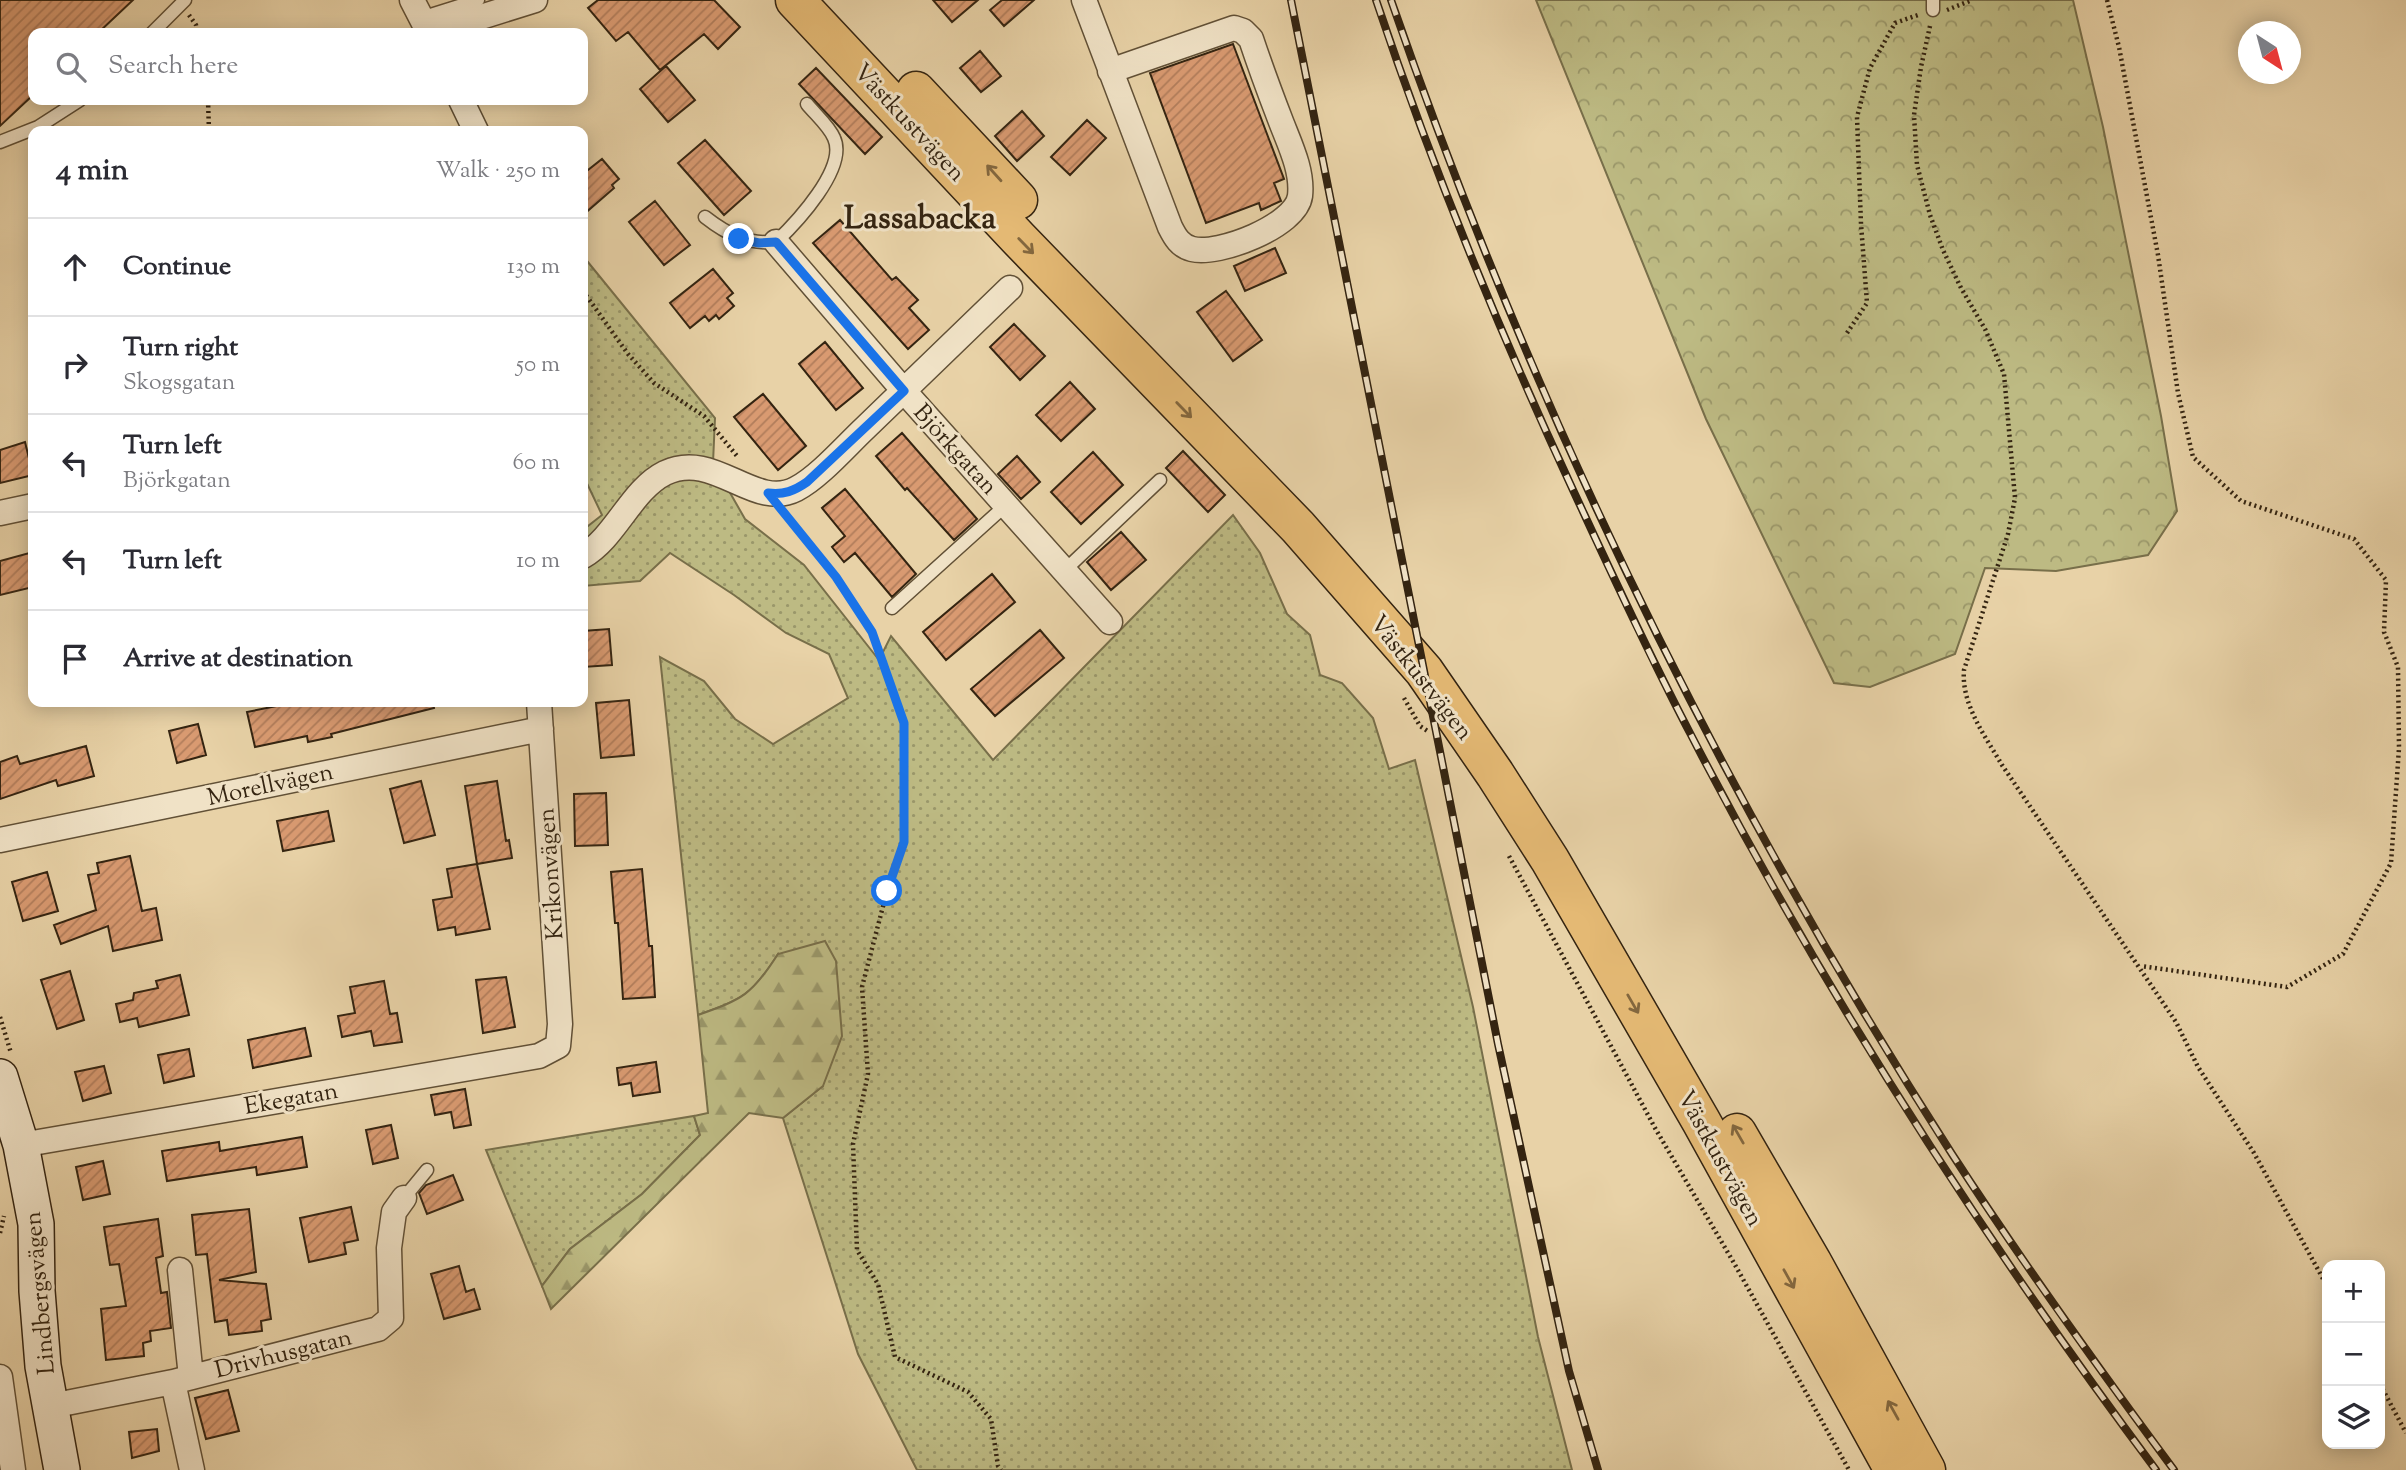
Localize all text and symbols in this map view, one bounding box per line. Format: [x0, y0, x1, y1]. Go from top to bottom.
north arrow [2238, 21, 2301, 84]
search box [28, 28, 588, 105]
icon: search [52, 48, 90, 86]
text: Search here [108, 48, 238, 85]
street label: Västkustvägen [845, 57, 972, 190]
text: 4 min [56, 150, 129, 193]
text: Walk · 250 m [436, 155, 560, 188]
one-way arrow [985, 165, 1002, 182]
district label: Lassabacka [844, 197, 996, 243]
route end [723, 223, 754, 254]
one-way arrow [1018, 238, 1035, 255]
icon: ahead [56, 248, 94, 286]
text: Continue [123, 249, 231, 286]
text: 130 m [507, 251, 560, 284]
text: Turn right [123, 330, 238, 367]
icon: right [56, 346, 94, 384]
text: 50 m [516, 349, 560, 382]
text: Skogsgatan [123, 367, 235, 400]
street label: Björkgatan [904, 397, 1005, 504]
one-way arrow [1176, 401, 1193, 418]
text: Turn left [123, 428, 222, 465]
icon: left [56, 444, 94, 482]
text: 60 m [512, 447, 560, 480]
text: Björkgatan [123, 465, 231, 498]
icon: left [56, 542, 94, 580]
text: Turn left [123, 543, 222, 580]
text: 10 m [516, 545, 560, 578]
street label: Västkustvägen [1361, 608, 1480, 748]
icon: arrive [56, 640, 94, 678]
text: Arrive at destination [123, 641, 353, 678]
street label: Morellvägen [204, 756, 337, 816]
street label: Krikonvägen [530, 807, 574, 941]
route start [871, 875, 902, 906]
one-way arrow [1627, 993, 1640, 1014]
street label: Ekegatan [242, 1075, 341, 1125]
street label: Västkustvägen [1668, 1085, 1771, 1233]
one-way arrow [1731, 1125, 1745, 1145]
street label: Lindbergsvägen [17, 1210, 65, 1376]
map controls [2322, 1260, 2385, 1449]
button: + [2322, 1260, 2385, 1323]
one-way arrow [1783, 1268, 1796, 1289]
street label: Drivhusgatan [211, 1321, 356, 1388]
button: − [2322, 1323, 2385, 1386]
button: layers [2322, 1386, 2385, 1449]
one-way arrow [1886, 1400, 1899, 1421]

